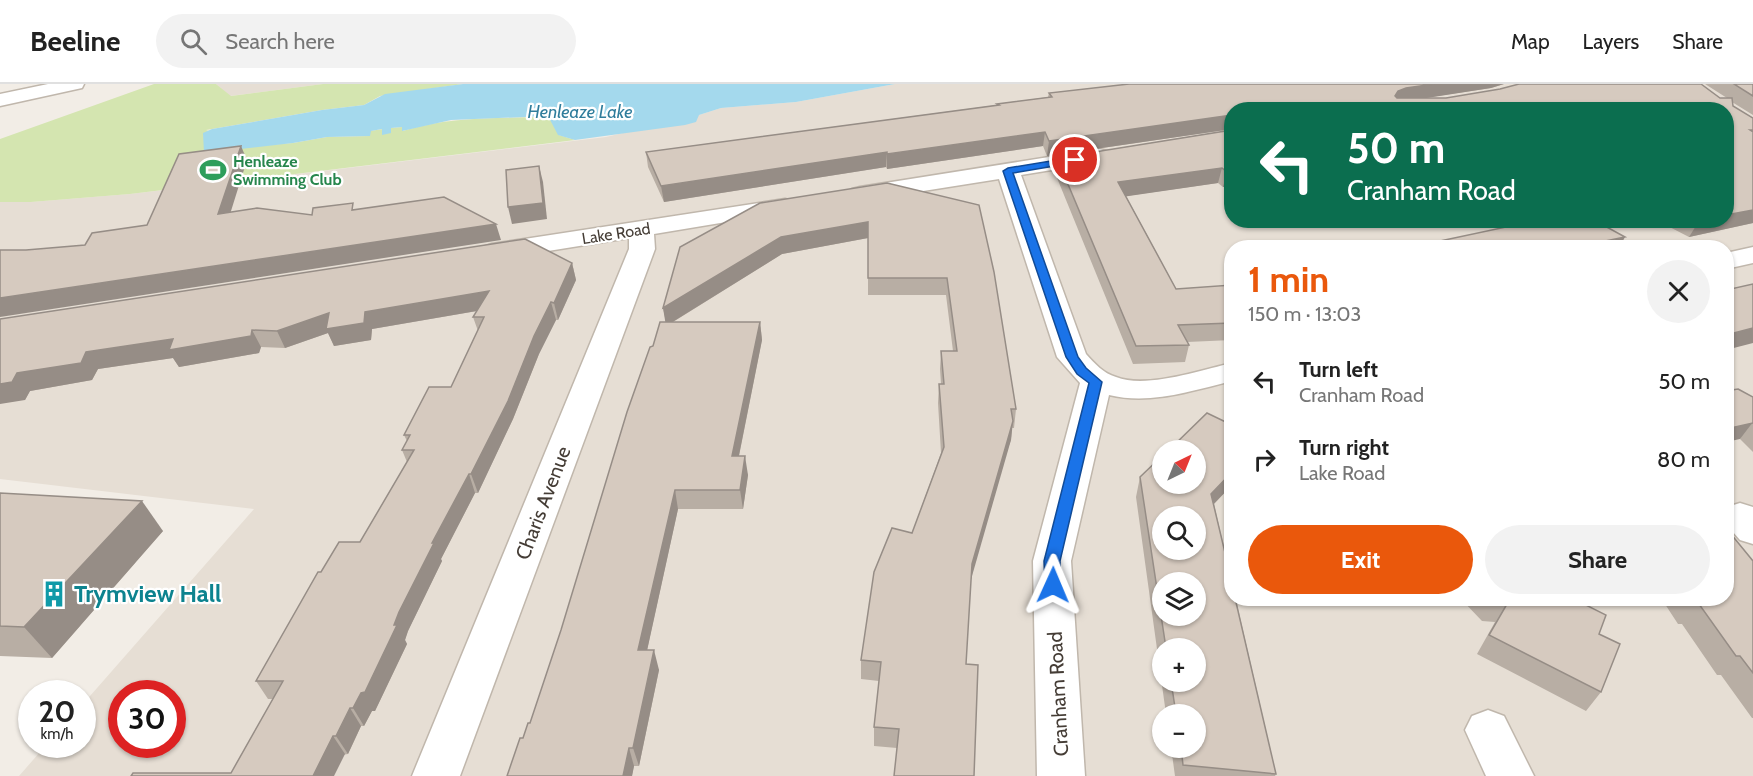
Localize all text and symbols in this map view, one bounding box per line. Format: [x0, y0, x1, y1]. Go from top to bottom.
search box [156, 14, 576, 68]
text: Beeline [30, 24, 120, 58]
icon: search [177, 25, 210, 58]
text: Search here [225, 28, 335, 55]
text: Map [1511, 29, 1550, 54]
text: Layers [1583, 29, 1639, 54]
text: Share [1672, 29, 1723, 54]
water label: Henleaze Lake [527, 101, 633, 123]
text: 50 m [1347, 122, 1445, 174]
icon: left [1248, 126, 1326, 204]
pin [1049, 134, 1100, 185]
icon: arrive [1058, 143, 1091, 176]
place label: Henleaze Swimming Club [233, 152, 342, 189]
sports icon: Henleaze Swimming Club [198, 155, 228, 185]
text: Cranham Road [1347, 174, 1516, 207]
street label: Lake Road [581, 219, 652, 248]
text: 1 min [1248, 257, 1329, 301]
button: close [1647, 260, 1710, 323]
text: 150 m · 13:03 [1248, 302, 1361, 326]
text: Turn left [1299, 356, 1378, 383]
icon: left [1248, 365, 1281, 398]
text: 50 m [1658, 368, 1710, 395]
text: Cranham Road [1299, 383, 1424, 407]
text: Turn right [1299, 434, 1389, 461]
north arrow [1152, 440, 1206, 494]
map controls [1152, 440, 1206, 758]
street label: Charis Avenue [510, 443, 576, 563]
icon: right [1248, 443, 1281, 476]
text: 80 m [1657, 446, 1710, 473]
text: Lake Road [1299, 461, 1385, 485]
button: search [1152, 506, 1206, 560]
button: Exit [1248, 525, 1473, 594]
button: Share [1485, 525, 1710, 594]
position arrow [1021, 553, 1085, 617]
button: layers [1152, 572, 1206, 626]
building icon: Trymview Hall [39, 579, 69, 609]
place label: Trymview Hall [74, 579, 221, 608]
street label: Cranham Road [1043, 631, 1073, 757]
button: + [1152, 638, 1206, 692]
speed limit sign: 30 [108, 680, 186, 758]
text: 20 [38, 693, 76, 730]
button: − [1152, 704, 1206, 758]
text: km/h [41, 725, 73, 743]

